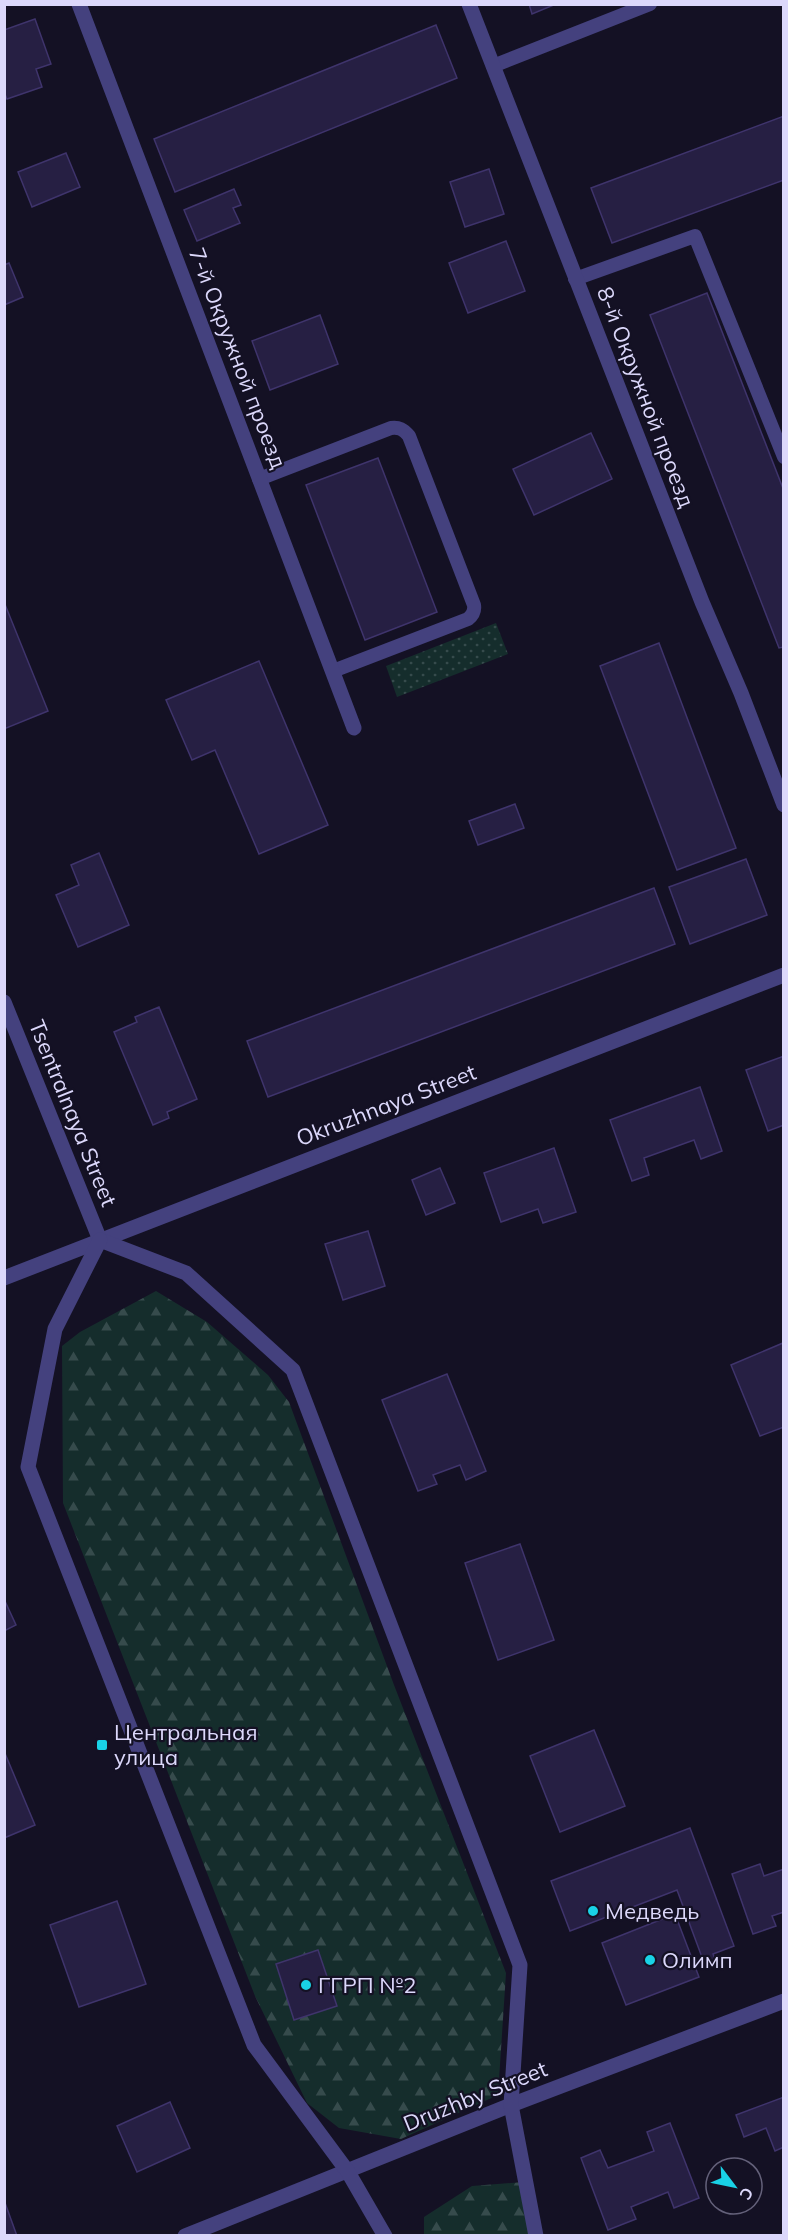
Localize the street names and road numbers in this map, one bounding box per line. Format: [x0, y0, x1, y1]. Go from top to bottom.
street label: 7-й Окружной проезд [183, 244, 293, 472]
street label: 8-й Окружной проезд [591, 283, 701, 511]
street label: Tsentralnaya Street [23, 1016, 123, 1211]
street label: Okruzhnaya Street [292, 1058, 480, 1152]
street label: Druzhby Street [399, 2054, 551, 2138]

